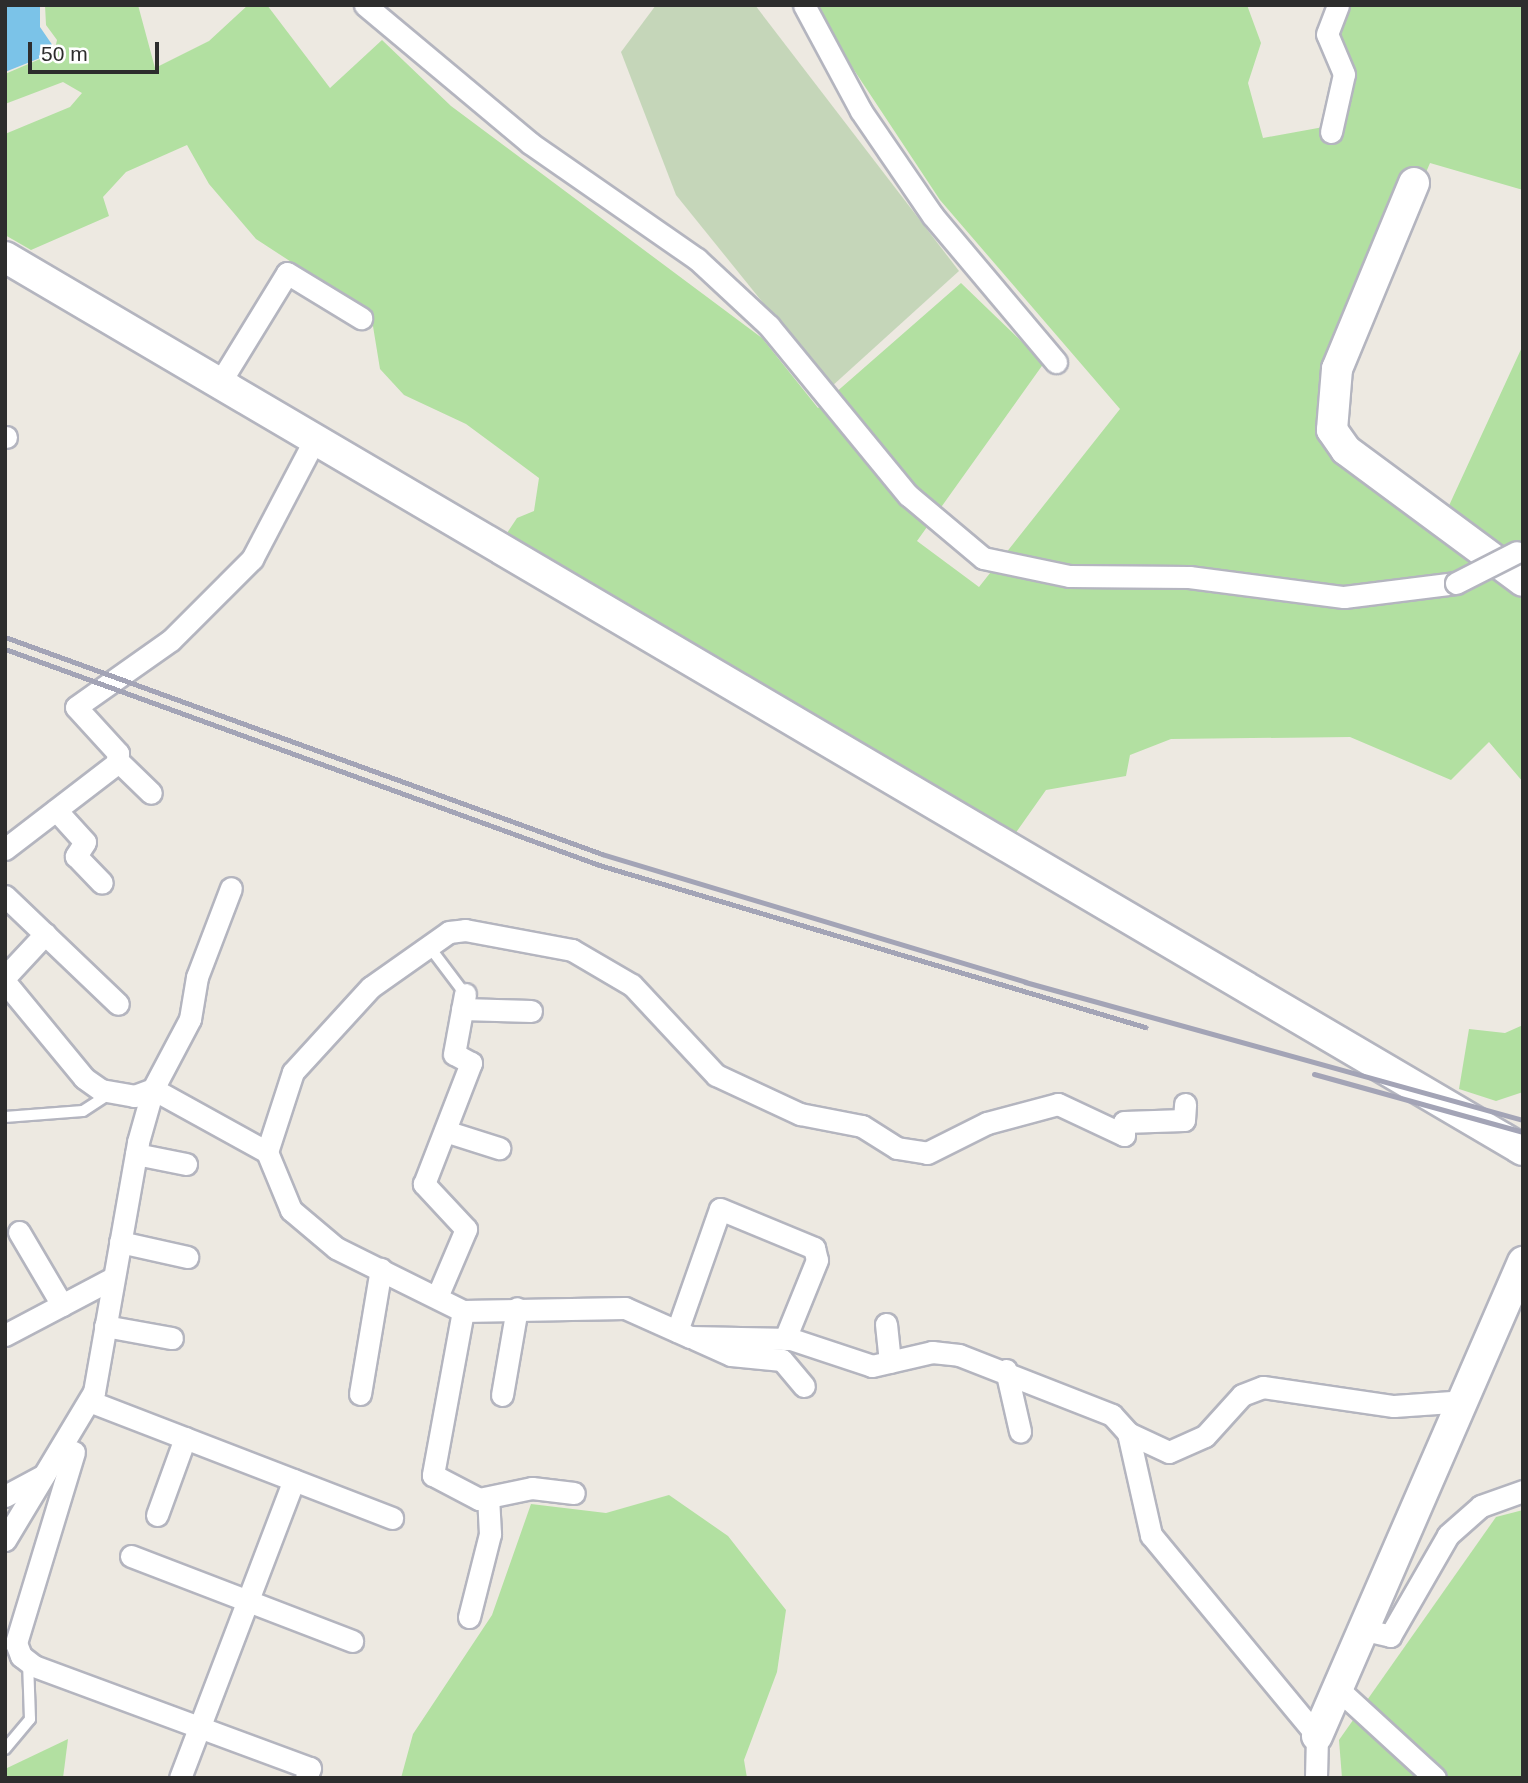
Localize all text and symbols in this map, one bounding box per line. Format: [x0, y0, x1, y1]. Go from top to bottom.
scale bar [32, 28, 163, 72]
text: 50 m [41, 42, 88, 65]

